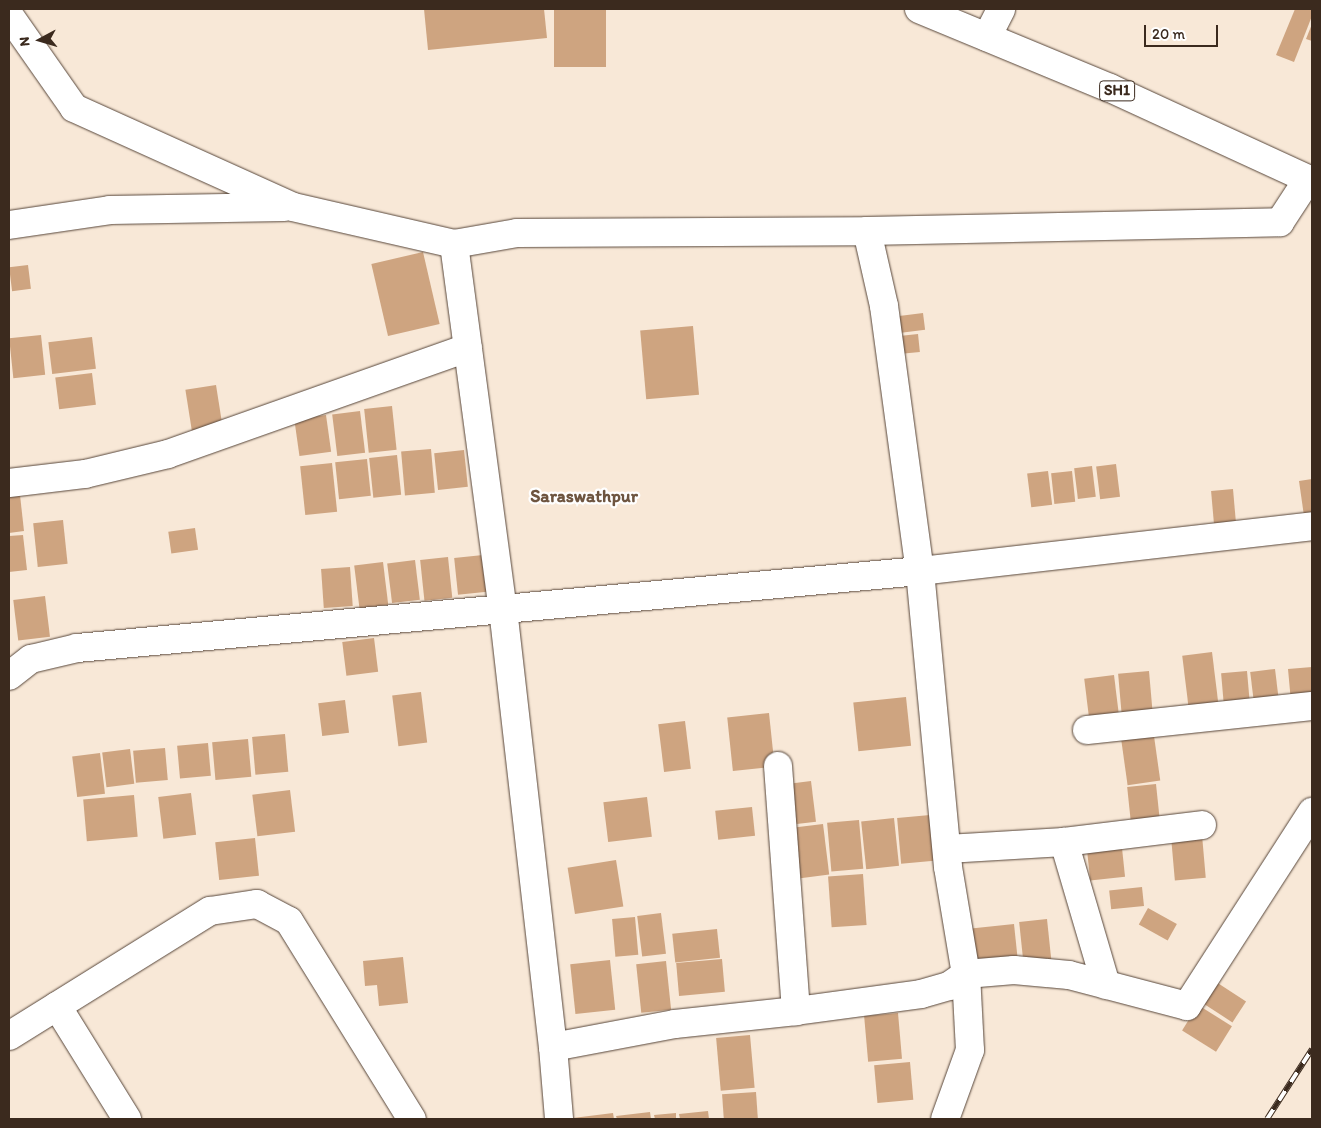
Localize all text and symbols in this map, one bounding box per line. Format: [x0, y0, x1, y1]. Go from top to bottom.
north arrow [15, 15, 65, 65]
scale bar [1146, 15, 1220, 47]
text: 20 m [1152, 25, 1185, 43]
text: N [16, 36, 34, 47]
road number: SH1 [1098, 78, 1136, 104]
district label: Saraswathpur [530, 485, 638, 507]

